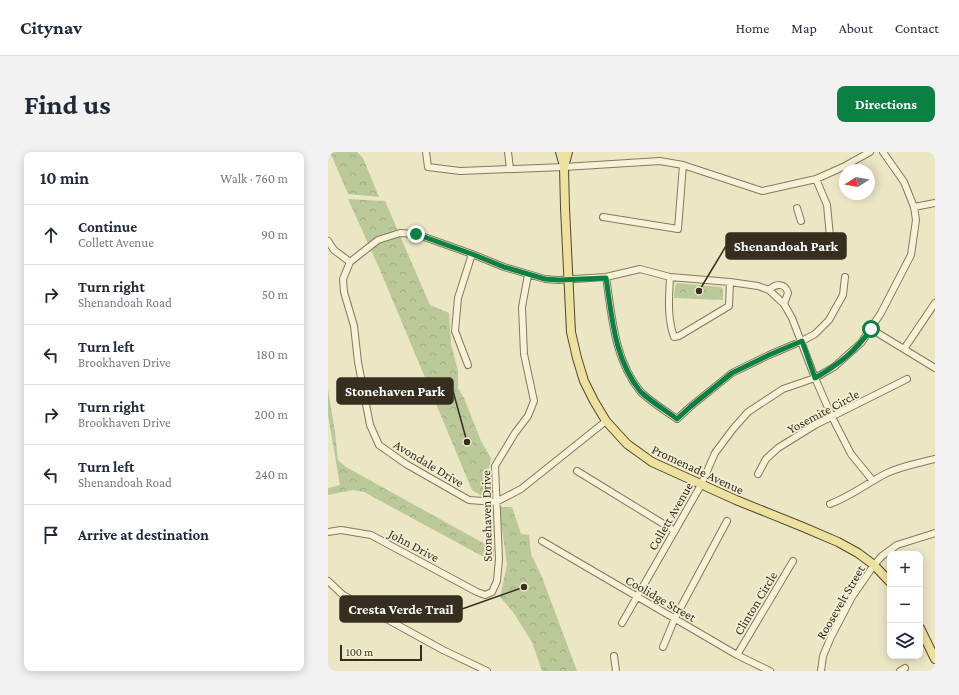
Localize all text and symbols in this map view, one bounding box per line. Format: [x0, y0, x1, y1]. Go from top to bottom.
text: Citynav [20, 17, 82, 38]
text: Home [736, 20, 769, 36]
text: Map [791, 20, 817, 36]
text: About [839, 20, 873, 36]
text: Contact [895, 20, 939, 36]
button: Directions [837, 86, 935, 122]
text: Find us [24, 89, 111, 120]
north arrow [839, 164, 875, 200]
text: 10 min [40, 169, 89, 188]
text: Walk · 760 m [220, 171, 288, 186]
text: Continue [78, 219, 137, 235]
icon: ahead [40, 224, 62, 246]
route end [407, 225, 425, 243]
text: 90 m [261, 227, 288, 242]
callout: Shenandoah Park [726, 233, 846, 259]
text: Collett Avenue [78, 235, 154, 250]
text: Shenandoah Park [734, 238, 839, 254]
text: Turn right [78, 279, 145, 295]
icon: right [40, 284, 62, 306]
text: 50 m [262, 287, 288, 302]
text: Shenandoah Road [78, 295, 172, 310]
route start [862, 320, 880, 338]
text: Turn left [78, 339, 134, 355]
icon: left [40, 344, 62, 366]
text: 180 m [256, 347, 288, 362]
text: Brookhaven Drive [78, 355, 171, 370]
callout: Stonehaven Park [337, 378, 453, 404]
text: Stonehaven Park [345, 383, 445, 399]
street label: Yosemite Circle [785, 386, 862, 437]
text: Turn right [78, 399, 145, 415]
icon: right [40, 404, 62, 426]
text: 200 m [254, 407, 288, 422]
text: Brookhaven Drive [78, 415, 171, 430]
street label: Avondale Drive [391, 437, 467, 490]
street label: Promenade Avenue [649, 442, 746, 497]
text: Turn left [78, 459, 134, 475]
icon: left [40, 464, 62, 486]
text: 240 m [255, 467, 288, 482]
street label: Stonehaven Drive [478, 470, 495, 562]
text: Shenandoah Road [78, 475, 172, 490]
street label: Collett Avenue [645, 479, 696, 553]
icon: arrive [40, 524, 62, 546]
street label: John Drive [385, 525, 442, 565]
text: Arrive at destination [78, 527, 209, 543]
map controls [887, 551, 923, 659]
button: + [887, 551, 923, 587]
street label: Roosevelt Street [813, 562, 868, 642]
street label: Clinton Circle [731, 569, 780, 638]
street label: Coolidge Street [623, 572, 699, 625]
button: − [887, 587, 923, 623]
callout: Cresta Verde Trail [340, 596, 462, 622]
text: Cresta Verde Trail [348, 601, 454, 617]
button: layers [887, 623, 923, 659]
scale bar [340, 643, 422, 662]
text: 100 m [346, 646, 373, 658]

